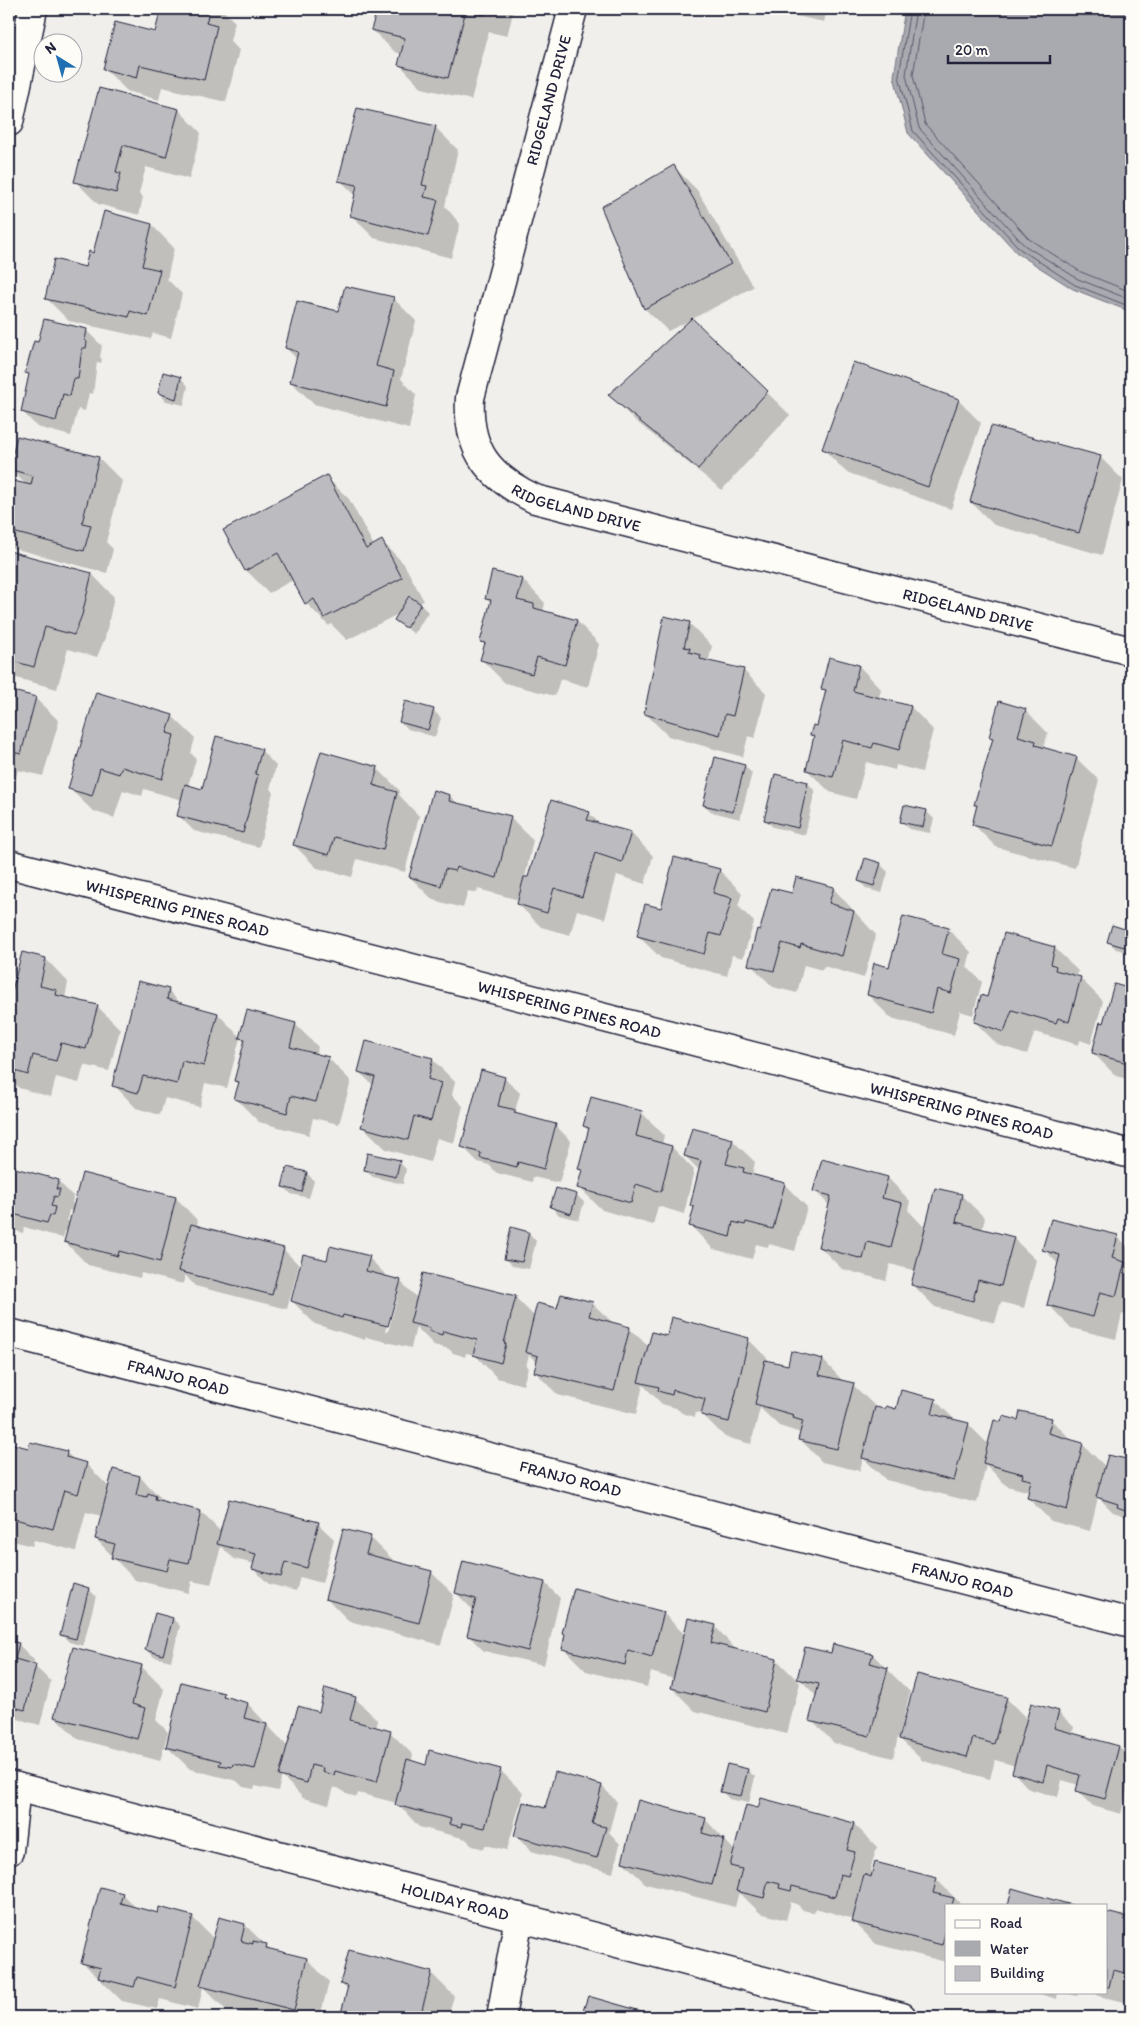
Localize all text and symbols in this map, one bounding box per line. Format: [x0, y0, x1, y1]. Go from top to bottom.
north arrow [32, 32, 82, 82]
scale bar [948, 32, 1050, 64]
street label: RIDGELAND DRIVE [522, 33, 575, 167]
text: N [42, 38, 59, 58]
text: 20 m [955, 41, 989, 59]
street label: RIDGELAND DRIVE [508, 479, 643, 536]
street label: RIDGELAND DRIVE [901, 584, 1035, 636]
street label: WHISPERING PINES ROAD [83, 875, 271, 941]
street label: WHISPERING PINES ROAD [476, 977, 663, 1042]
street label: WHISPERING PINES ROAD [868, 1078, 1055, 1144]
street label: FRANJO ROAD [125, 1355, 231, 1400]
street label: FRANJO ROAD [517, 1456, 623, 1501]
street label: FRANJO ROAD [910, 1558, 1016, 1602]
street label: HOLIDAY ROAD [399, 1878, 511, 1925]
legend [945, 1904, 1108, 1994]
text: Road [990, 1914, 1023, 1932]
text: Water [990, 1940, 1029, 1958]
text: Building [990, 1964, 1044, 1982]

